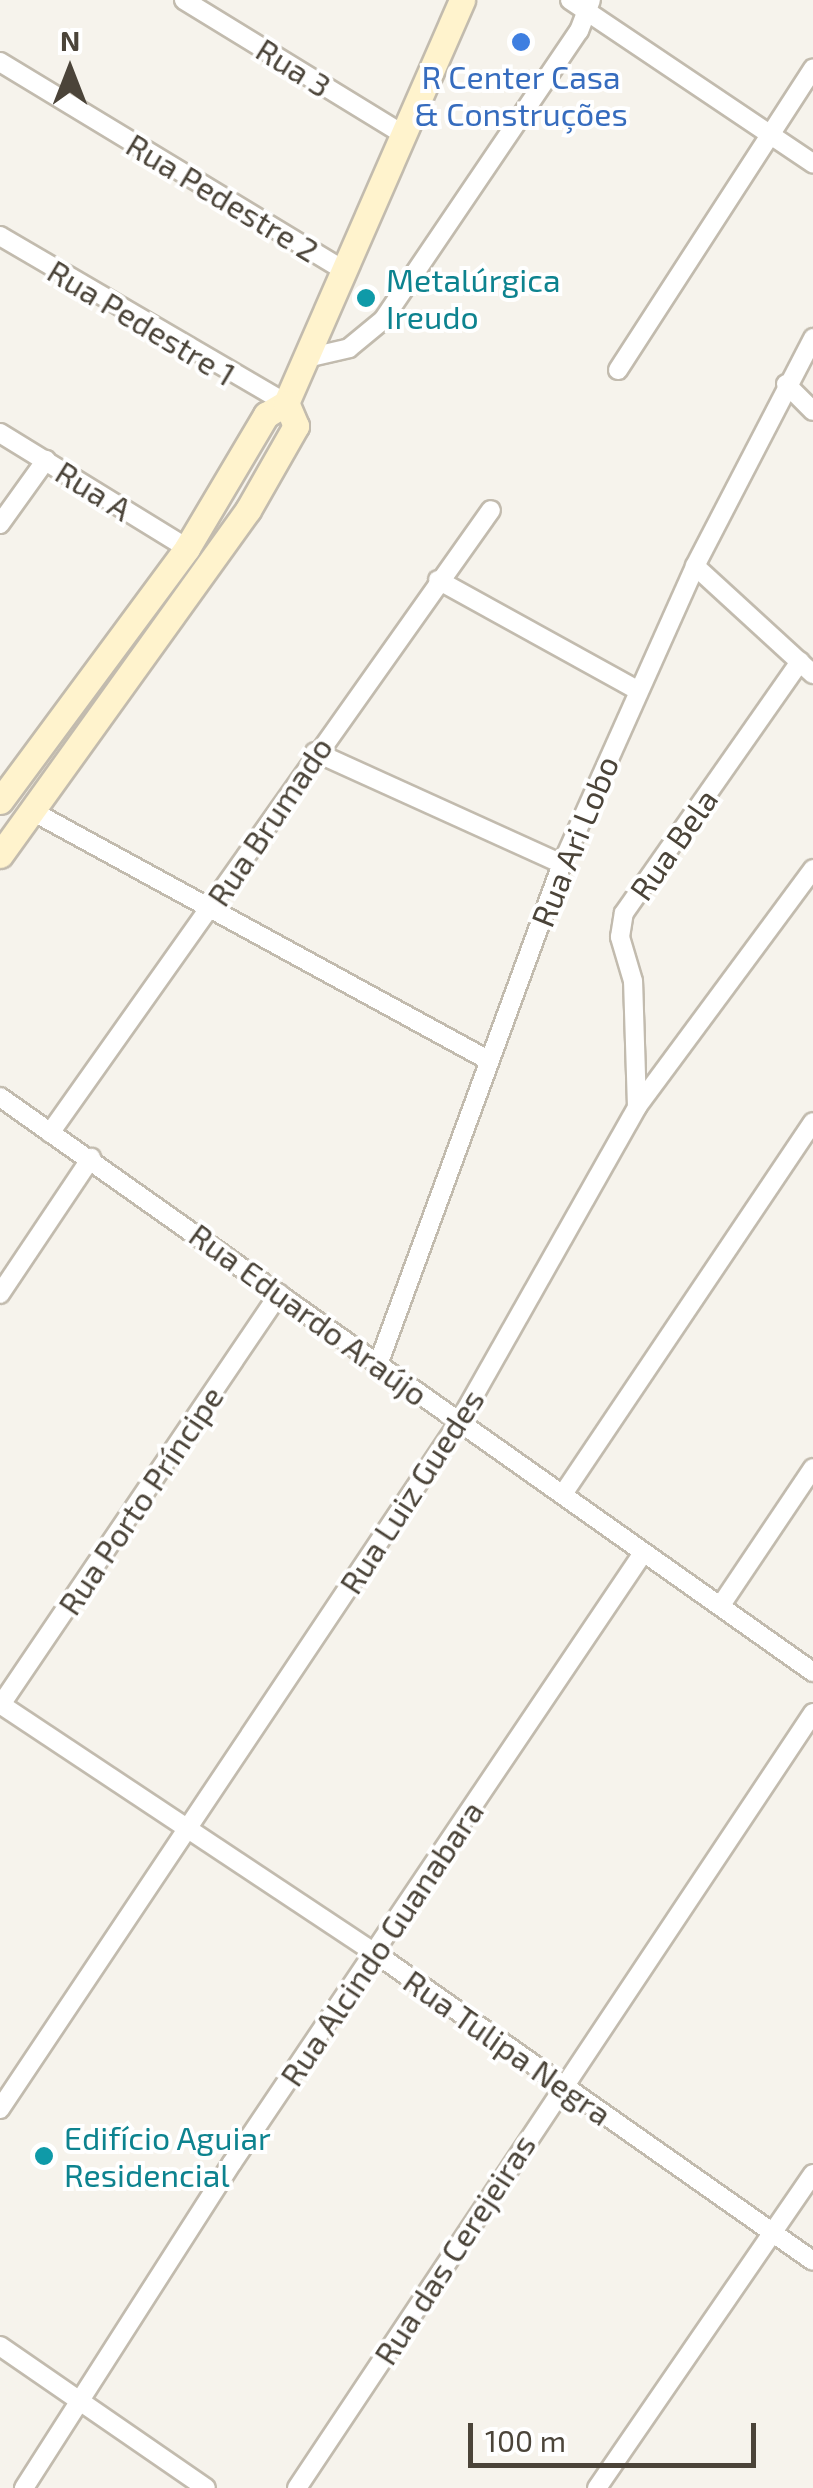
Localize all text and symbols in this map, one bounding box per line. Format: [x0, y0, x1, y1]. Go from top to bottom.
north arrow [20, 20, 120, 120]
text: N [60, 23, 80, 57]
street label: Rua 3 [250, 29, 338, 105]
marker: R Center Casa & Construções [510, 31, 532, 53]
place label: R Center Casa & Construções [414, 58, 628, 133]
street label: Rua Pedestre 2 [120, 125, 326, 269]
street label: Rua Pedestre 1 [41, 251, 243, 393]
place label: Metalúrgica Ireudo [386, 261, 560, 336]
marker: Metalúrgica Ireudo [355, 287, 377, 309]
street label: Rua A [49, 452, 139, 528]
street label: Rua Brumado [198, 729, 340, 913]
street label: Rua Ari Lobo [522, 750, 626, 932]
street label: Rua Bela [621, 781, 725, 907]
street label: Rua Eduardo Araújo [182, 1215, 436, 1413]
street label: Rua Porto Príncipe [49, 1378, 231, 1622]
street label: Rua Luiz Guedes [331, 1382, 491, 1600]
street label: Rua Alcindo Guanabara [271, 1793, 491, 2093]
street label: Rua Tulipa Negra [396, 1961, 620, 2133]
place label: Edifício Aguiar Residencial [64, 2119, 272, 2194]
street label: Rua das Cerejeiras [365, 2127, 543, 2371]
marker: Edifício Aguiar Residencial [33, 2145, 55, 2167]
scale bar [473, 2403, 760, 2465]
text: 100 m [485, 2422, 566, 2458]

